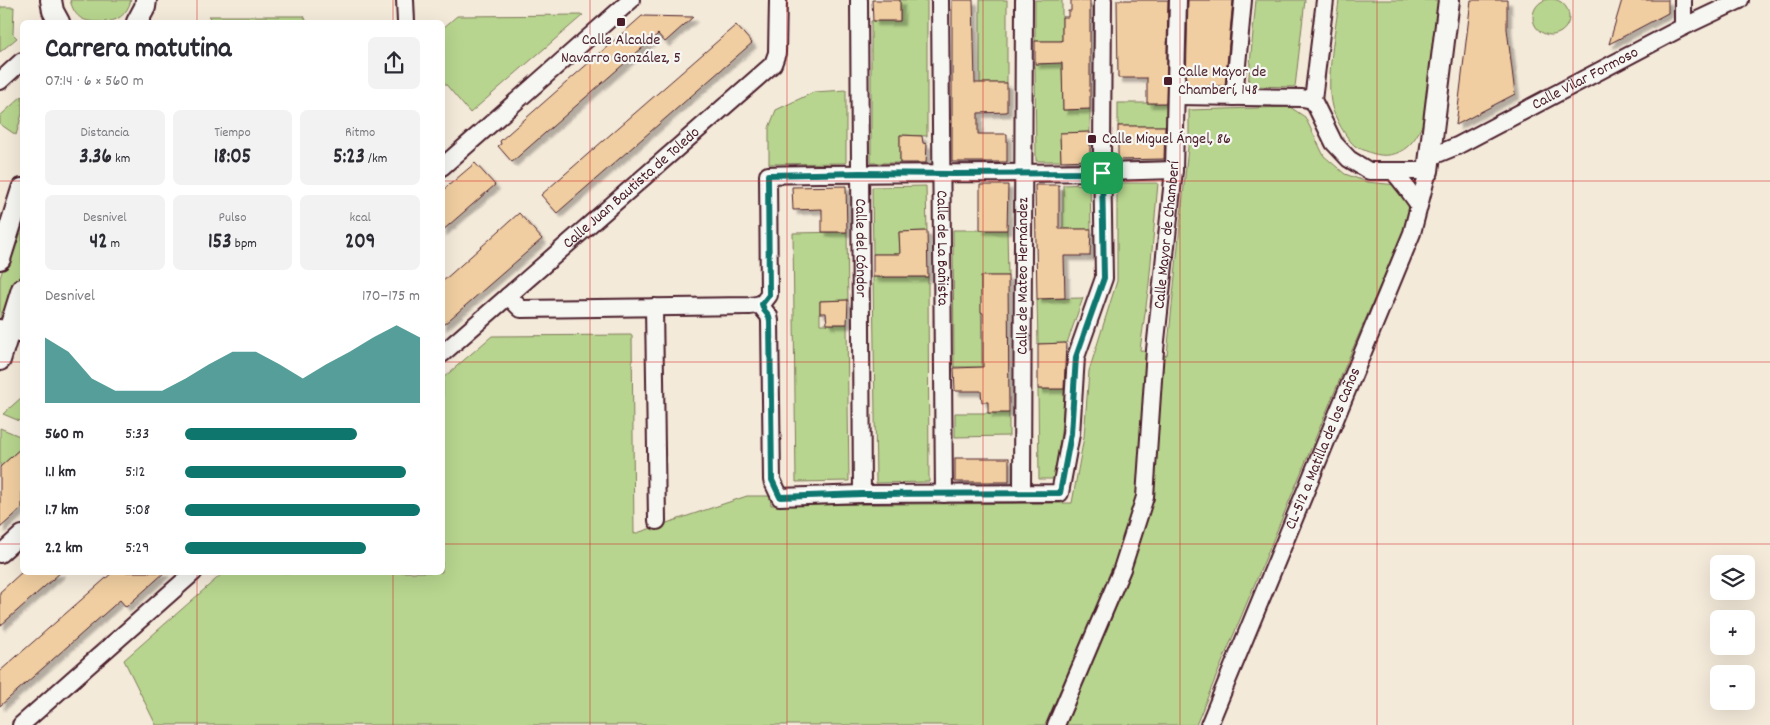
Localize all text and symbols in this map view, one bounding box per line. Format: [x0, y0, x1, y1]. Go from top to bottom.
marker: Calle Alcalde Navarro González, 5 [615, 16, 627, 28]
place label: Calle Alcalde Navarro González, 5 [561, 29, 681, 70]
text: Carrera matutina [45, 31, 231, 71]
button: share [368, 37, 420, 89]
street label: Calle Vilar Formoso [1528, 41, 1643, 116]
place label: Calle Mayor de Chamberí, 148 [1178, 61, 1266, 102]
text: 07:14 · 6 × 560 m [45, 70, 144, 93]
marker: Calle Mayor de Chamberí, 148 [1162, 75, 1174, 87]
street label: Calle Juan Bautista de Toledo [558, 121, 705, 254]
text: Distancia [81, 123, 129, 143]
text: Tiempo [214, 123, 251, 143]
text: Ritmo [345, 123, 375, 143]
place label: Calle Miguel Ángel, 86 [1102, 128, 1231, 151]
marker: Calle Miguel Ángel, 86 [1086, 133, 1098, 145]
text: 3.36 [79, 143, 112, 173]
text: 18:05 [214, 143, 251, 173]
text: 5:23 [333, 143, 365, 173]
text: km [112, 149, 130, 169]
text: /km [365, 149, 387, 169]
pin [1081, 152, 1123, 194]
icon: arrive [1088, 159, 1116, 187]
street label: Calle Mayor de Chamberí [1148, 160, 1186, 310]
street label: Calle de La Bañista [930, 190, 954, 306]
street label: Calle de Mateo Hernández [1011, 197, 1035, 355]
street label: Calle del Cóndor [849, 199, 872, 298]
text: Desnivel [83, 208, 127, 228]
text: Pulso [219, 208, 246, 228]
text: kcal [350, 208, 371, 228]
text: 42 [89, 228, 107, 258]
text: 153 [208, 228, 232, 258]
text: 209 [345, 228, 375, 258]
text: m [107, 234, 120, 254]
text: bpm [232, 234, 257, 254]
text: Desnivel [45, 285, 95, 308]
text: 170–175 m [362, 285, 420, 308]
street label: CL-512 a Matilla de los Caños [1279, 364, 1367, 533]
text: 560 m [45, 423, 84, 446]
text: 5:33 [125, 423, 149, 446]
text: 1.1 km [45, 461, 76, 484]
text: 5:12 [125, 461, 146, 484]
text: 1.7 km [45, 499, 79, 522]
text: 5:08 [125, 499, 150, 522]
text: 2.2 km [45, 537, 83, 560]
text: 5:29 [125, 537, 149, 560]
map controls [1710, 555, 1755, 710]
button: layers [1710, 555, 1755, 600]
button: + [1710, 610, 1755, 655]
button: − [1710, 665, 1755, 710]

